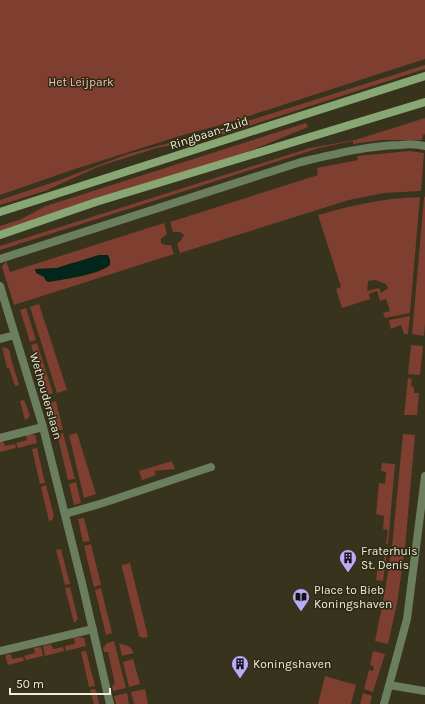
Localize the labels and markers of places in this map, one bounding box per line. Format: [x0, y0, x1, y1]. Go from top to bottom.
place label: Fraterhuis St. Denis [361, 544, 418, 572]
building icon: Fraterhuis St. Denis [338, 548, 358, 573]
place label: Place to Bieb Koningshaven [314, 583, 392, 611]
library icon: Place to Bieb Koningshaven [291, 587, 311, 612]
building icon: Koningshaven [230, 654, 250, 679]
place label: Koningshaven [253, 657, 331, 671]

